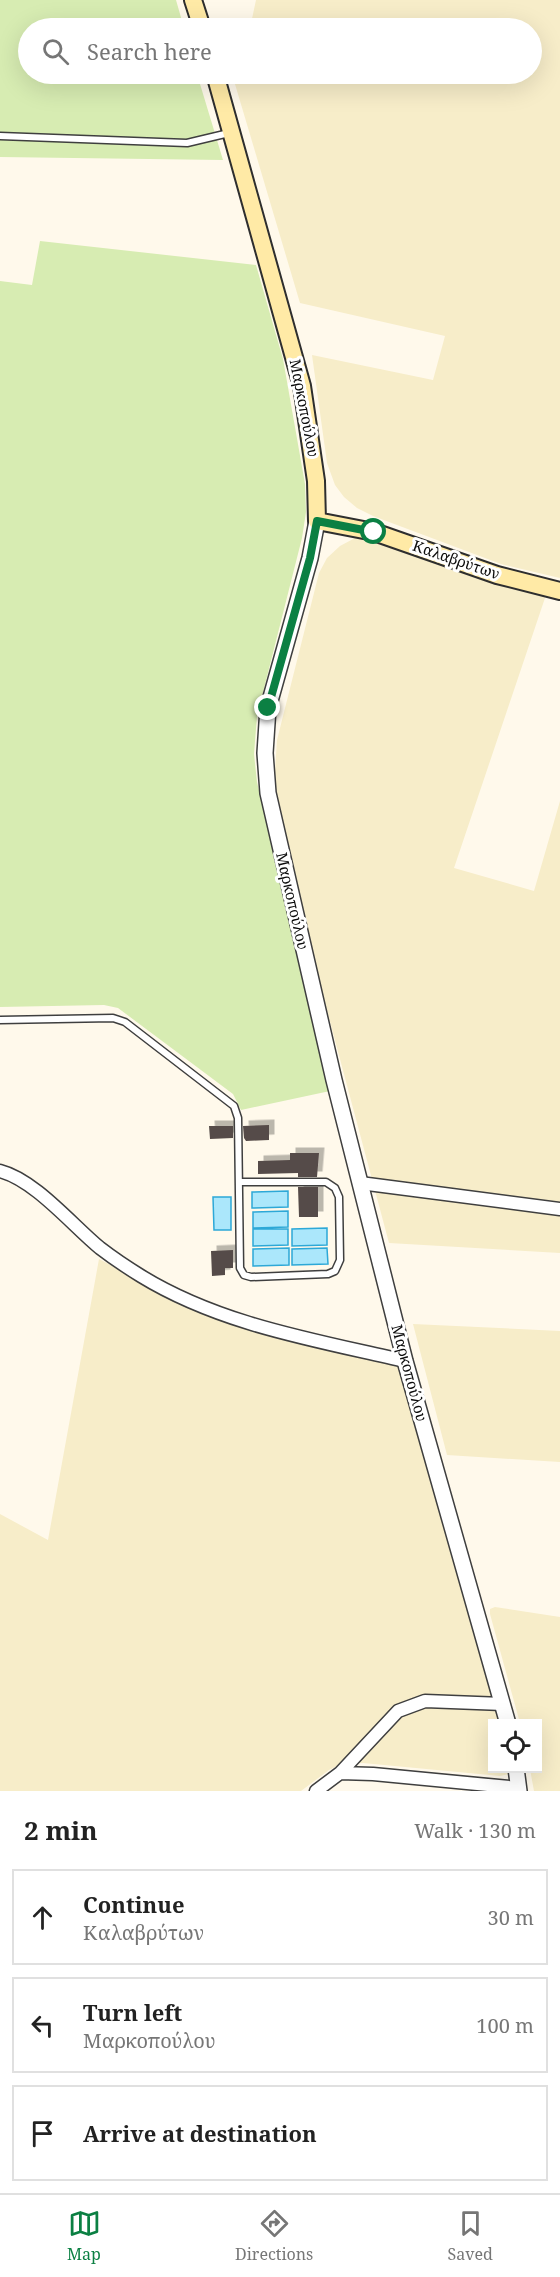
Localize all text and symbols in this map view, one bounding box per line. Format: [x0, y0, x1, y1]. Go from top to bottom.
search box [18, 18, 542, 84]
icon: search [39, 35, 72, 68]
text: Search here [87, 36, 212, 66]
street label: Μαρκοπούλου [286, 357, 324, 458]
route start [360, 518, 386, 544]
street label: Καλαβρύτων [410, 535, 503, 583]
route end [254, 694, 280, 720]
street label: Μαρκοπούλου [272, 850, 314, 951]
street label: Μαρκοπούλου [387, 1322, 432, 1423]
map controls [488, 1719, 542, 1773]
button: locate [488, 1719, 542, 1773]
text: 2 min [24, 1812, 98, 1848]
text: Walk · 130 m [414, 1817, 536, 1844]
text: Continue [83, 1889, 185, 1919]
icon: ahead [26, 1901, 59, 1934]
text: 30 m [488, 1904, 534, 1931]
text: Καλαβρύτων [83, 1919, 204, 1946]
text: Turn left [83, 1997, 182, 2027]
icon: left [26, 2009, 59, 2042]
text: 100 m [476, 2012, 534, 2039]
text: Μαρκοπούλου [83, 2027, 215, 2054]
icon: arrive [26, 2117, 59, 2150]
text: Arrive at destination [83, 2118, 317, 2148]
tab: Map [67, 2207, 101, 2265]
tab: Directions [235, 2207, 313, 2265]
tab: Saved [448, 2207, 493, 2265]

